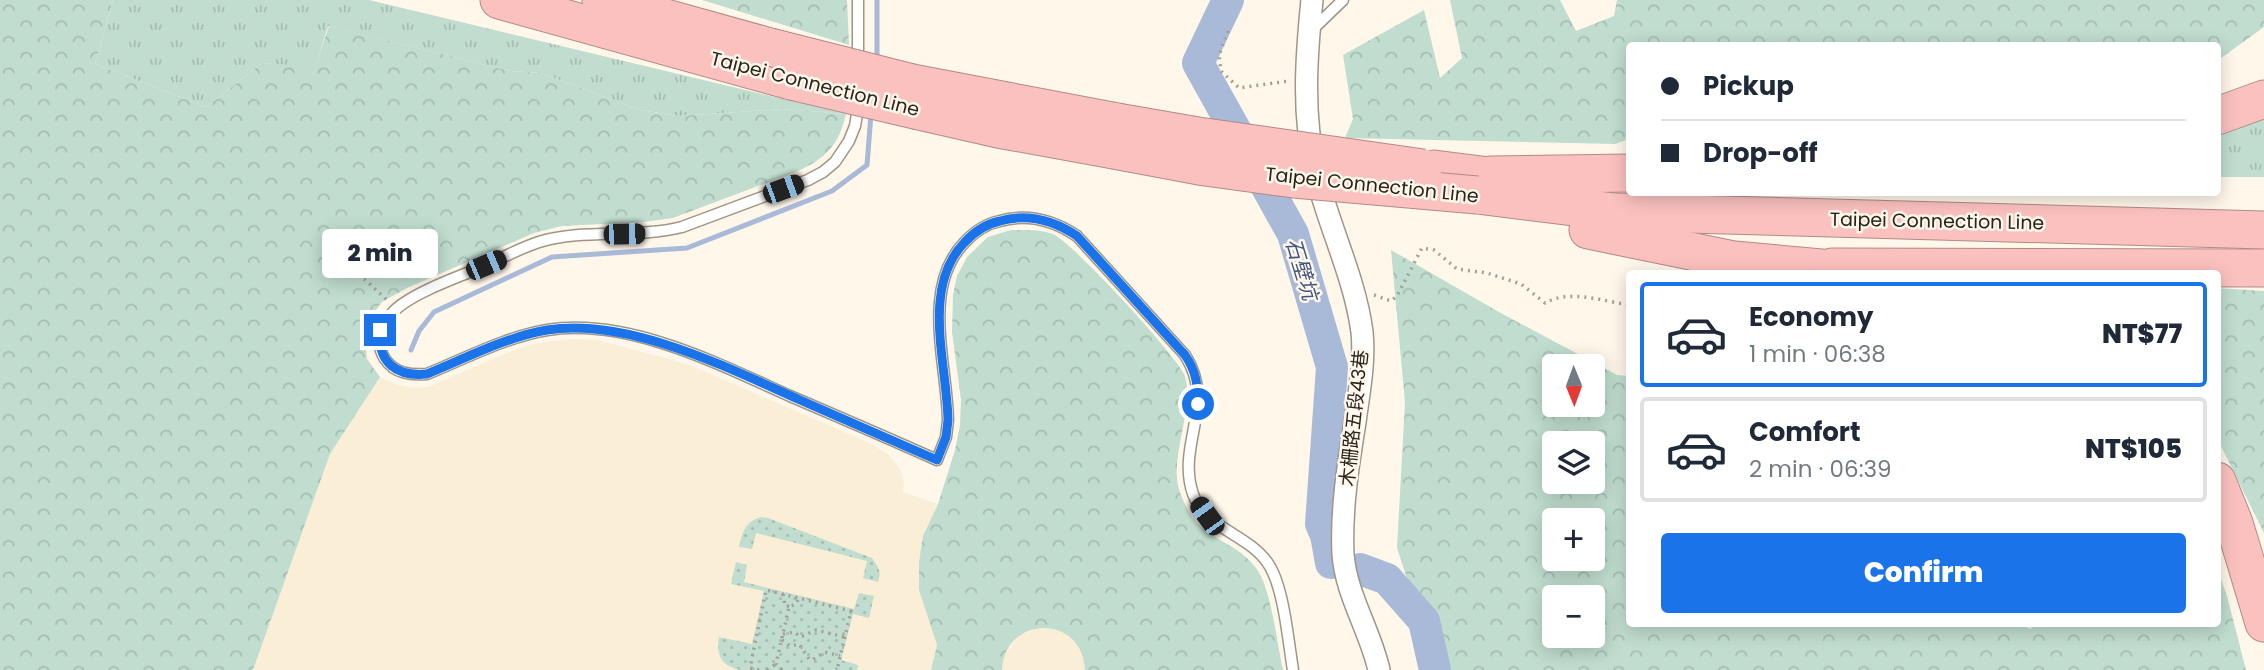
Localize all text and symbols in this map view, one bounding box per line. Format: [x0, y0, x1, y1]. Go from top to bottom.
street label: Taipei Connection Line [708, 45, 922, 123]
text: Pickup [1703, 68, 1794, 104]
text: Drop-off [1703, 135, 1818, 171]
street label: Taipei Connection Line [1264, 160, 1480, 210]
car [760, 172, 807, 206]
street label: Taipei Connection Line [1830, 206, 2044, 236]
car [603, 223, 646, 245]
callout: 2 min [322, 229, 438, 278]
water label: 石壁坑 [1279, 235, 1326, 306]
text: 2 min [348, 237, 412, 269]
car [463, 247, 510, 283]
text: Economy [1749, 299, 1873, 335]
icon: car [1665, 303, 1728, 366]
route end [364, 314, 396, 346]
text: NT$77 [2102, 316, 2182, 352]
text: 1 min · 06:38 [1749, 338, 1886, 370]
street label: 木柵路五段43巷 [1333, 348, 1375, 488]
north arrow [1542, 354, 1605, 416]
map controls [1542, 354, 1605, 648]
route start [1182, 388, 1214, 420]
text: Comfort [1749, 414, 1861, 450]
icon: car [1665, 418, 1728, 481]
button: layers [1542, 431, 1605, 494]
text: NT$105 [2085, 431, 2182, 467]
text: 2 min · 06:39 [1749, 453, 1892, 485]
car [1187, 493, 1228, 539]
button: + [1542, 508, 1605, 571]
button: Confirm [1661, 533, 2186, 613]
button: − [1542, 585, 1605, 648]

